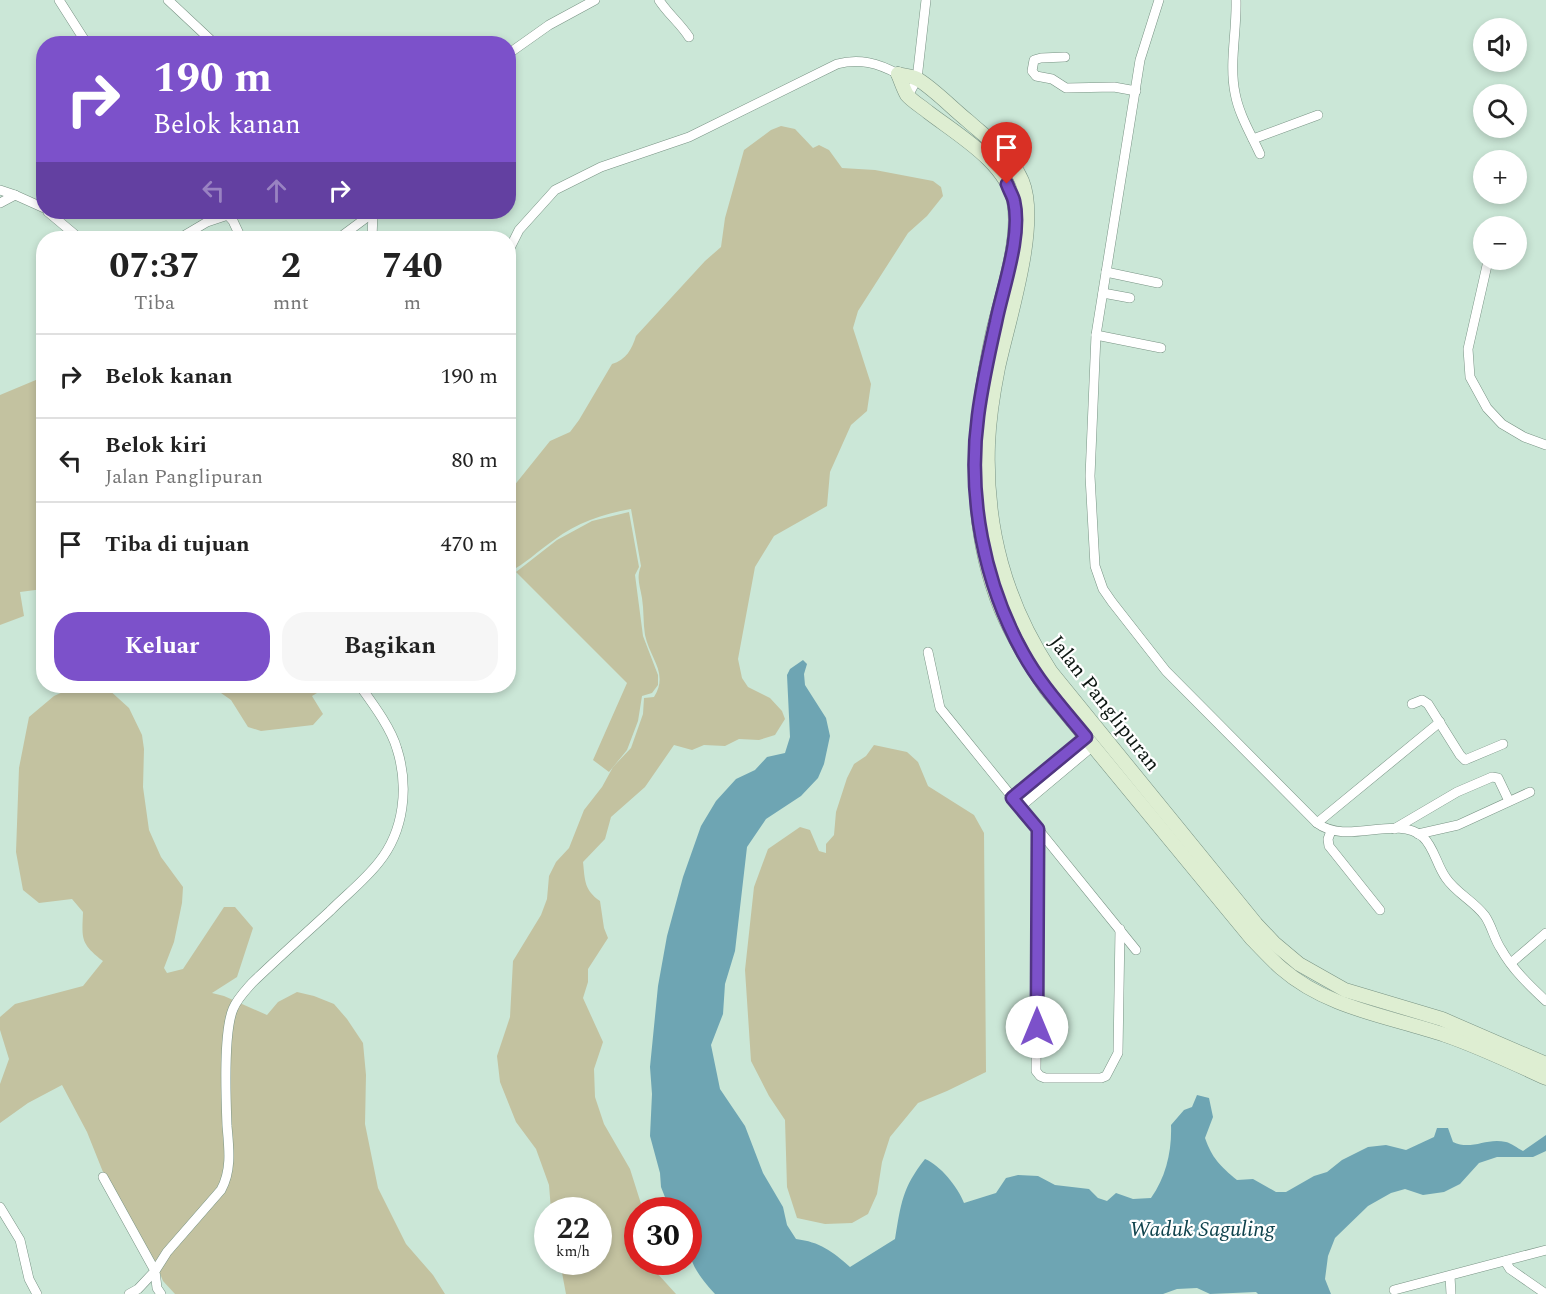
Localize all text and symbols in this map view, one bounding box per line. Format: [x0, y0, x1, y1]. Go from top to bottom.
map controls [1473, 18, 1527, 270]
button: sound [1473, 18, 1527, 72]
text: 190 m [153, 47, 272, 110]
icon: right [54, 60, 132, 138]
button: search [1473, 84, 1527, 138]
text: Belok kanan [153, 104, 301, 146]
pin [981, 122, 1032, 184]
icon: arrive [990, 131, 1023, 164]
button: + [1473, 150, 1527, 204]
icon: left [197, 174, 230, 207]
icon: ahead [260, 174, 293, 207]
icon: right [323, 174, 356, 207]
button: − [1473, 216, 1527, 270]
text: 07:37 [109, 239, 200, 294]
text: 2 [281, 239, 301, 294]
text: 740 [382, 239, 443, 294]
text: Tiba [134, 288, 175, 318]
text: mnt [273, 288, 309, 318]
text: m [404, 288, 421, 318]
icon: right [54, 360, 87, 393]
text: Belok kanan [105, 360, 233, 393]
text: 190 m [441, 360, 498, 393]
text: Belok kiri [105, 429, 207, 462]
icon: left [54, 444, 87, 477]
text: 80 m [452, 444, 498, 477]
text: Jalan Panglipuran [105, 462, 263, 492]
icon: arrive [54, 528, 87, 561]
text: Tiba di tujuan [105, 528, 250, 561]
text: 470 m [441, 528, 498, 561]
button: Keluar [54, 612, 270, 681]
button: Bagikan [282, 612, 498, 681]
street label: Jalan Panglipuran [1041, 628, 1168, 779]
position arrow [1005, 995, 1069, 1059]
speed limit sign: 30 [624, 1197, 702, 1275]
text: 22 [556, 1206, 590, 1252]
water label: Waduk Saguling [1130, 1213, 1276, 1246]
text: km/h [556, 1240, 590, 1263]

